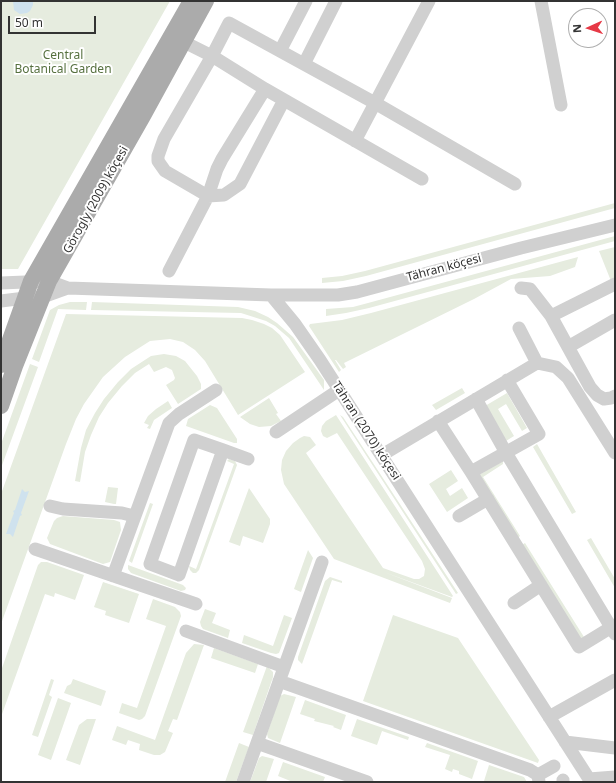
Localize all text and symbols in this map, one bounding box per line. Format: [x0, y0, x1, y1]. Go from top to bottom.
scale bar [10, 8, 98, 34]
north arrow [568, 8, 608, 48]
text: 50 m [15, 14, 43, 31]
text: N [569, 24, 584, 33]
park label: Central Botanical Garden [14, 49, 112, 77]
street label: Görogly (2009) köçesi [60, 144, 132, 256]
street label: Tähran köçesi [405, 251, 483, 285]
street label: Tähran (2070) köçesi [329, 379, 403, 483]

